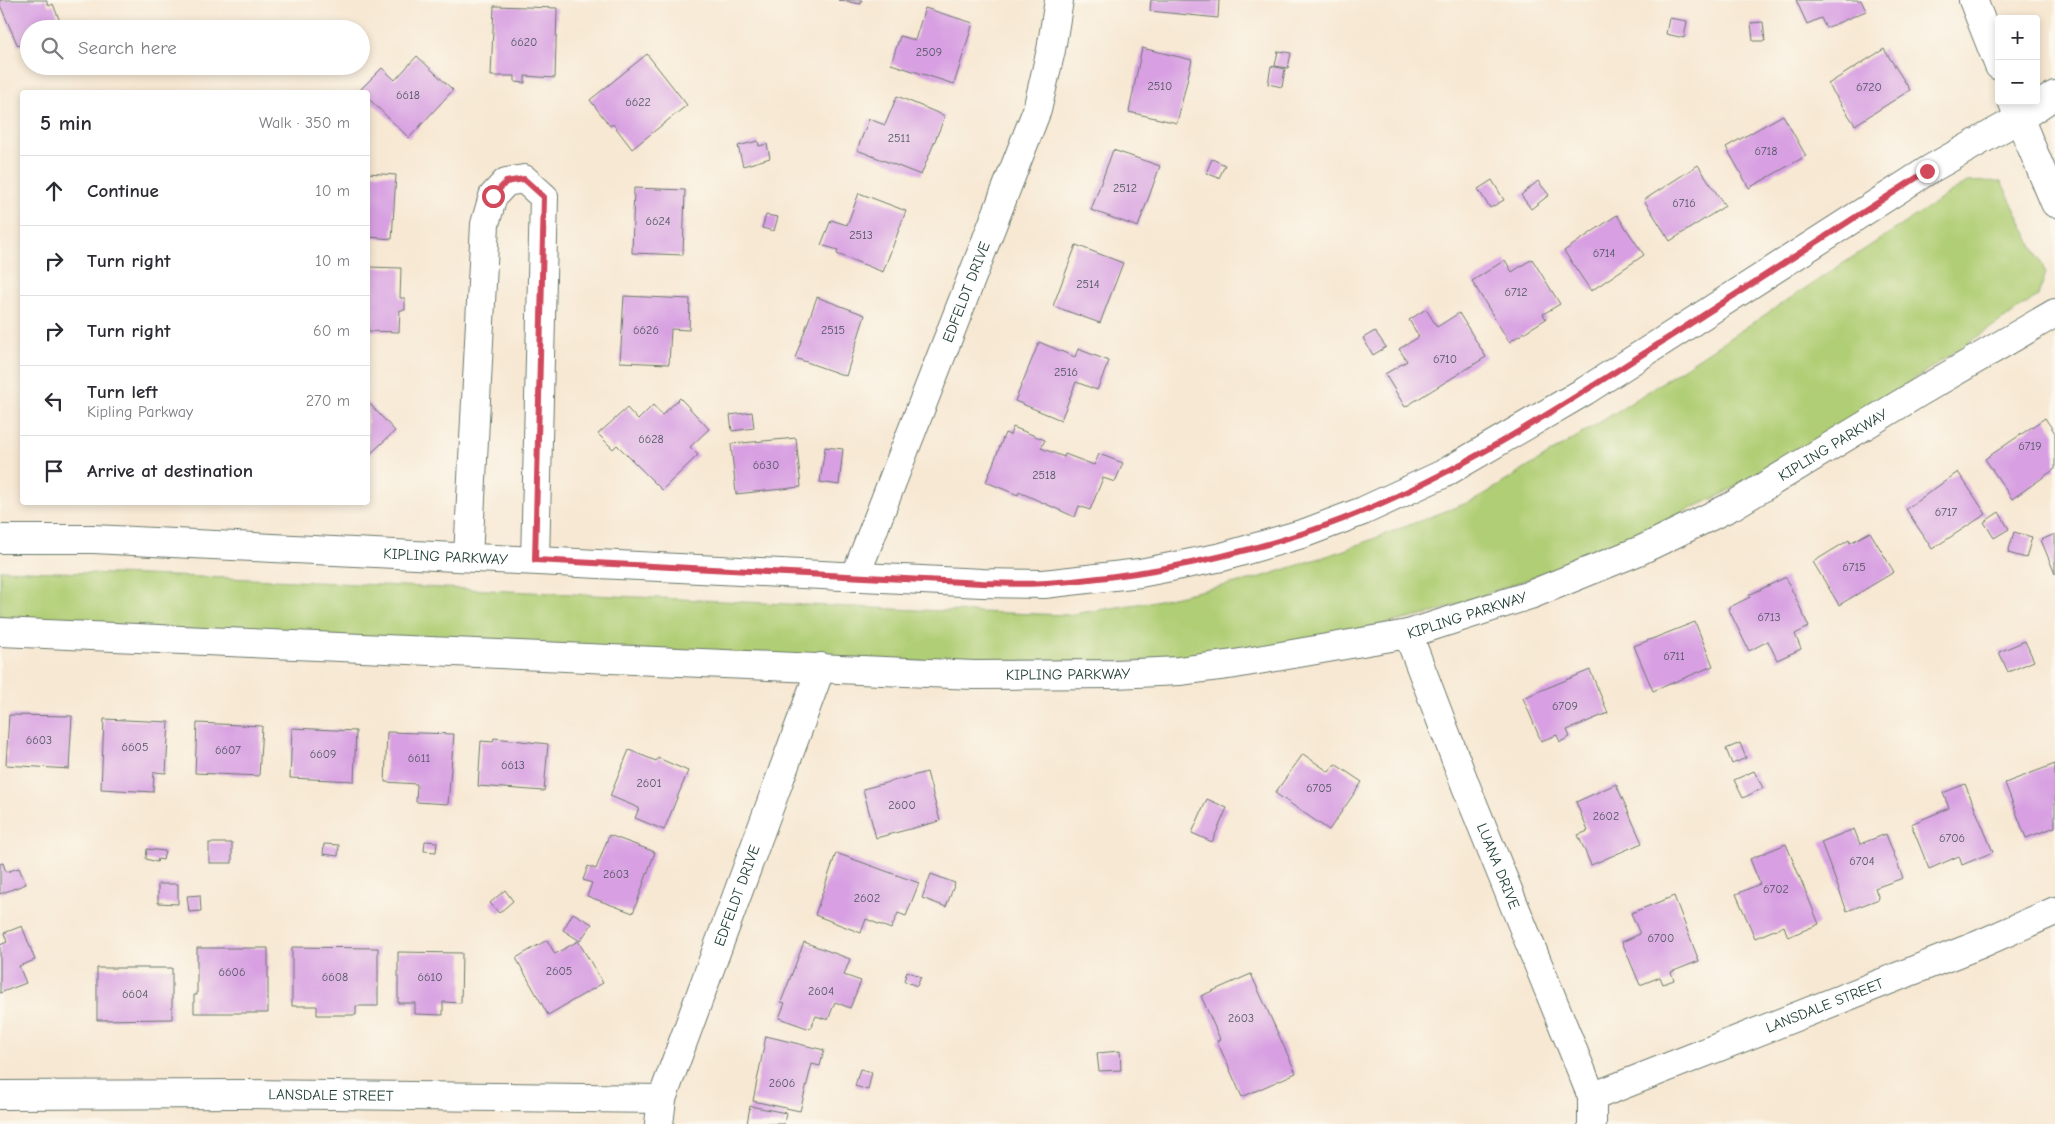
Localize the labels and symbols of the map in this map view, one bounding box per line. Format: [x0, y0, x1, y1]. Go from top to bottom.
house number: 6620 [511, 35, 537, 49]
house number: 2509 [916, 45, 942, 59]
house number: 2510 [1148, 79, 1172, 93]
house number: 6720 [1856, 80, 1882, 94]
house number: 6618 [396, 88, 420, 102]
house number: 6622 [625, 95, 651, 109]
house number: 2511 [888, 131, 910, 145]
house number: 6718 [1754, 144, 1778, 158]
route end [1916, 160, 1939, 183]
house number: 2512 [1113, 181, 1137, 195]
route start [482, 185, 505, 208]
house number: 6716 [1672, 196, 1696, 210]
house number: 6624 [645, 214, 671, 228]
house number: 2513 [849, 228, 873, 242]
street label: EDFELDT DRIVE [938, 239, 994, 345]
house number: 6714 [1593, 246, 1616, 260]
house number: 2514 [1076, 277, 1100, 291]
house number: 6712 [1504, 285, 1528, 299]
house number: 6626 [633, 323, 659, 337]
house number: 2515 [821, 323, 845, 337]
house number: 6710 [1433, 352, 1457, 366]
house number: 2516 [1054, 365, 1078, 379]
street label: KIPLING PARKWAY [1775, 405, 1891, 485]
house number: 6628 [638, 432, 664, 446]
house number: 6719 [2018, 439, 2042, 453]
house number: 6630 [753, 458, 779, 472]
house number: 2518 [1032, 468, 1056, 482]
house number: 6717 [1935, 505, 1958, 519]
street label: KIPLING PARKWAY [383, 544, 508, 569]
house number: 6715 [1842, 560, 1866, 574]
street label: KIPLING PARKWAY [1405, 588, 1529, 643]
house number: 6713 [1757, 610, 1781, 624]
house number: 6711 [1663, 649, 1685, 663]
street label: KIPLING PARKWAY [1006, 664, 1131, 684]
house number: 6709 [1552, 699, 1578, 713]
house number: 6603 [26, 733, 52, 747]
house number: 6605 [122, 740, 148, 754]
house number: 6607 [215, 743, 241, 757]
house number: 6609 [310, 747, 336, 761]
house number: 6611 [408, 751, 431, 765]
house number: 6613 [501, 758, 525, 772]
house number: 2601 [637, 776, 662, 790]
house number: 6705 [1306, 781, 1332, 795]
house number: 2600 [888, 798, 916, 812]
house number: 2602 [1593, 809, 1619, 823]
street label: LUANA DRIVE [1473, 821, 1524, 912]
house number: 6706 [1939, 831, 1965, 845]
street label: EDFELDT DRIVE [710, 842, 764, 949]
house number: 6704 [1849, 854, 1875, 868]
house number: 2603 [603, 867, 629, 881]
house number: 6702 [1763, 882, 1789, 896]
house number: 2602 [854, 891, 880, 905]
house number: 6700 [1648, 931, 1674, 945]
house number: 2605 [546, 964, 572, 978]
house number: 6606 [219, 965, 245, 979]
house number: 6608 [322, 970, 348, 984]
house number: 6610 [417, 970, 443, 984]
street label: LANSDALE STREET [1763, 974, 1886, 1037]
house number: 2604 [808, 984, 834, 998]
house number: 6604 [122, 987, 148, 1001]
house number: 2603 [1228, 1011, 1254, 1025]
house number: 2606 [769, 1076, 795, 1090]
street label: LANSDALE STREET [268, 1085, 394, 1105]

